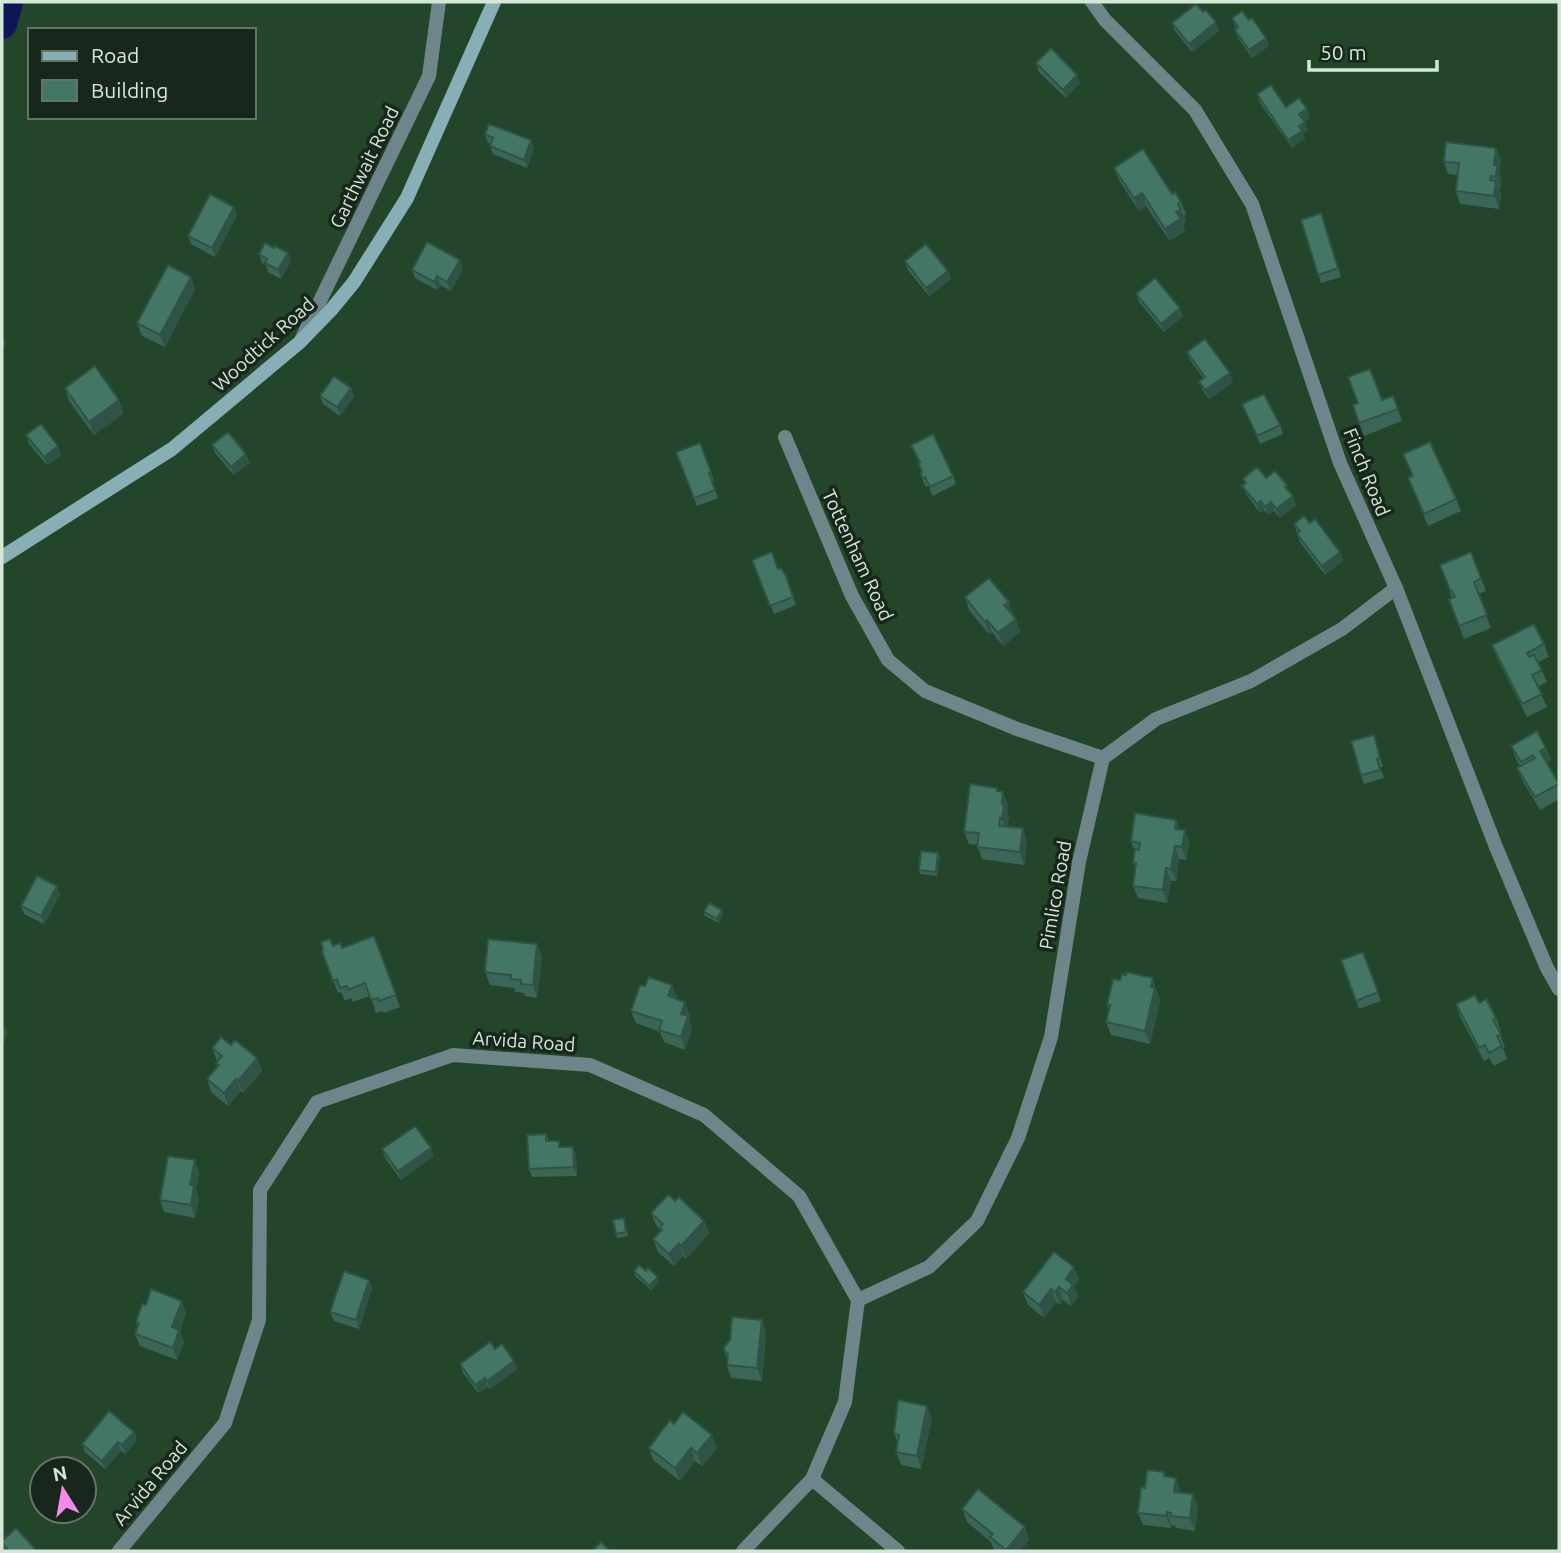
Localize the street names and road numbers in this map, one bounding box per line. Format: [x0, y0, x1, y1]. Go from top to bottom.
street label: Garthwait Road [325, 103, 403, 231]
street label: Woodtick Road [208, 293, 318, 395]
street label: Finch Road [1339, 425, 1395, 519]
street label: Tottenham Road [818, 486, 898, 624]
street label: Pimlico Road [1035, 839, 1075, 951]
street label: Arvida Road [472, 1026, 576, 1056]
street label: Arvida Road [109, 1437, 191, 1529]

